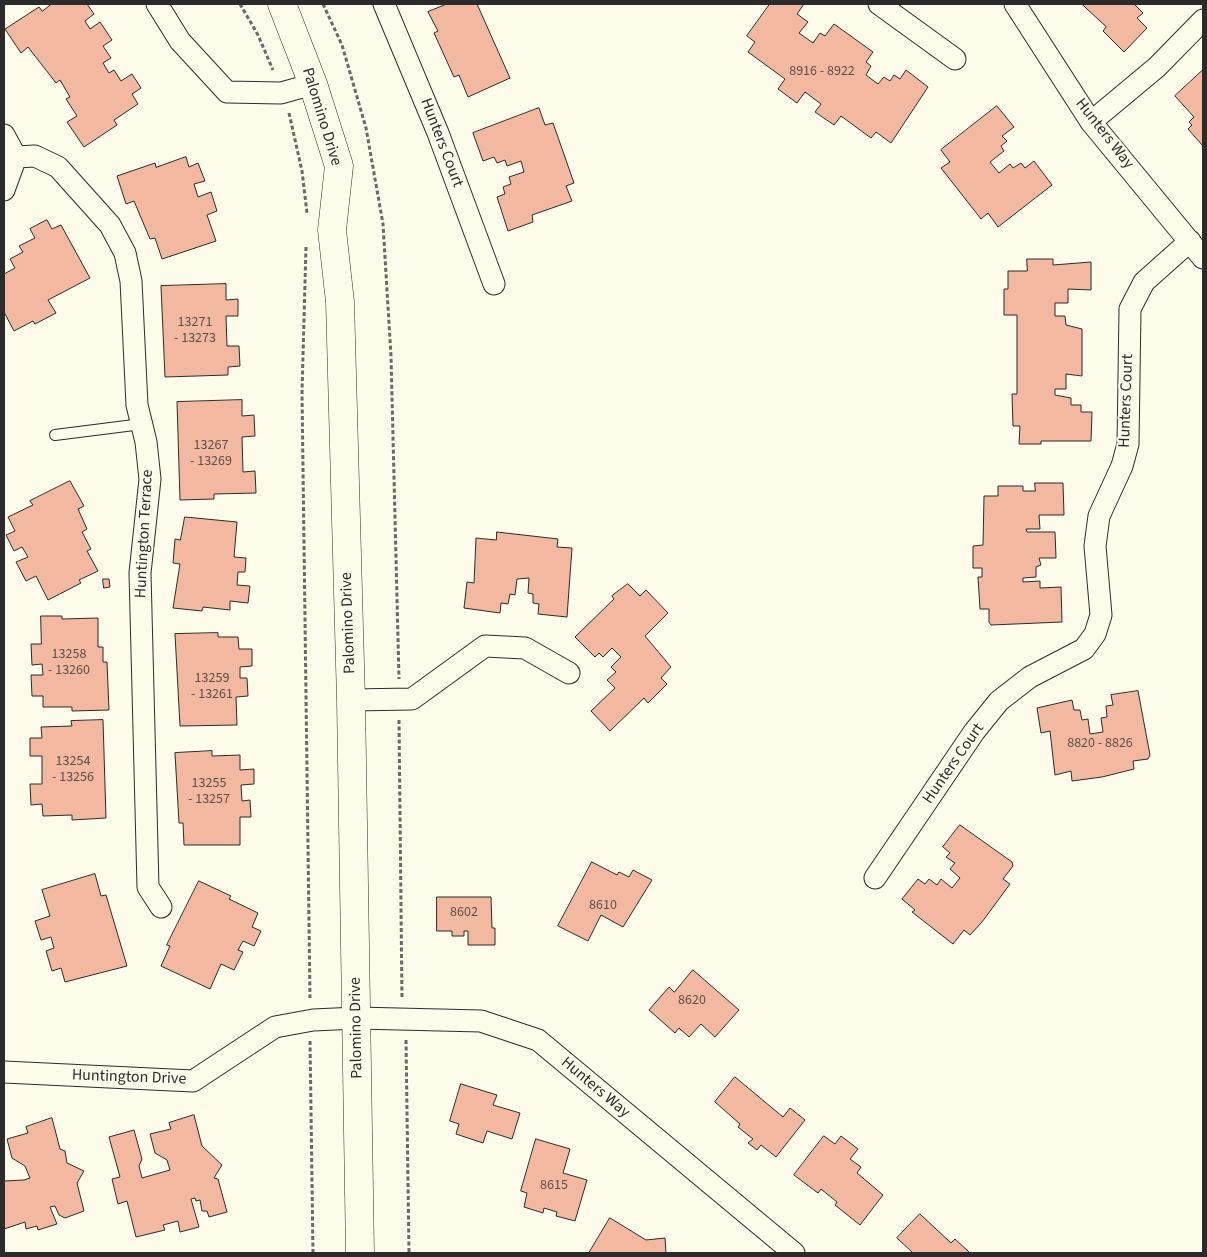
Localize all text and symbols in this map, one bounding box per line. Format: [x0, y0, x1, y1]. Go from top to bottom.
house number: 8916 - 8922 [789, 64, 855, 80]
street label: Palomino Drive [297, 66, 345, 168]
street label: Hunters Way [1070, 95, 1138, 173]
street label: Hunters Court [415, 96, 467, 190]
house number: 13271 - 13273 [174, 315, 216, 348]
street label: Hunters Court [1116, 354, 1138, 448]
house number: 13267 - 13269 [190, 438, 232, 471]
street label: Huntington Terrace [132, 469, 158, 599]
street label: Palomino Drive [338, 572, 360, 674]
house number: 13258 - 13260 [48, 647, 90, 680]
house number: 13259 - 13261 [191, 671, 233, 704]
street label: Hunters Court [919, 720, 989, 808]
house number: 8820 - 8826 [1067, 736, 1133, 752]
house number: 13254 - 13256 [52, 754, 94, 786]
house number: 13255 - 13257 [188, 776, 230, 809]
house number: 8610 [589, 898, 617, 914]
house number: 8602 [450, 905, 478, 921]
street label: Palomino Drive [347, 977, 367, 1079]
house number: 8620 [678, 993, 706, 1009]
street label: Hunters Way [557, 1054, 633, 1122]
street label: Huntington Drive [71, 1066, 187, 1090]
house number: 8615 [540, 1178, 568, 1194]

